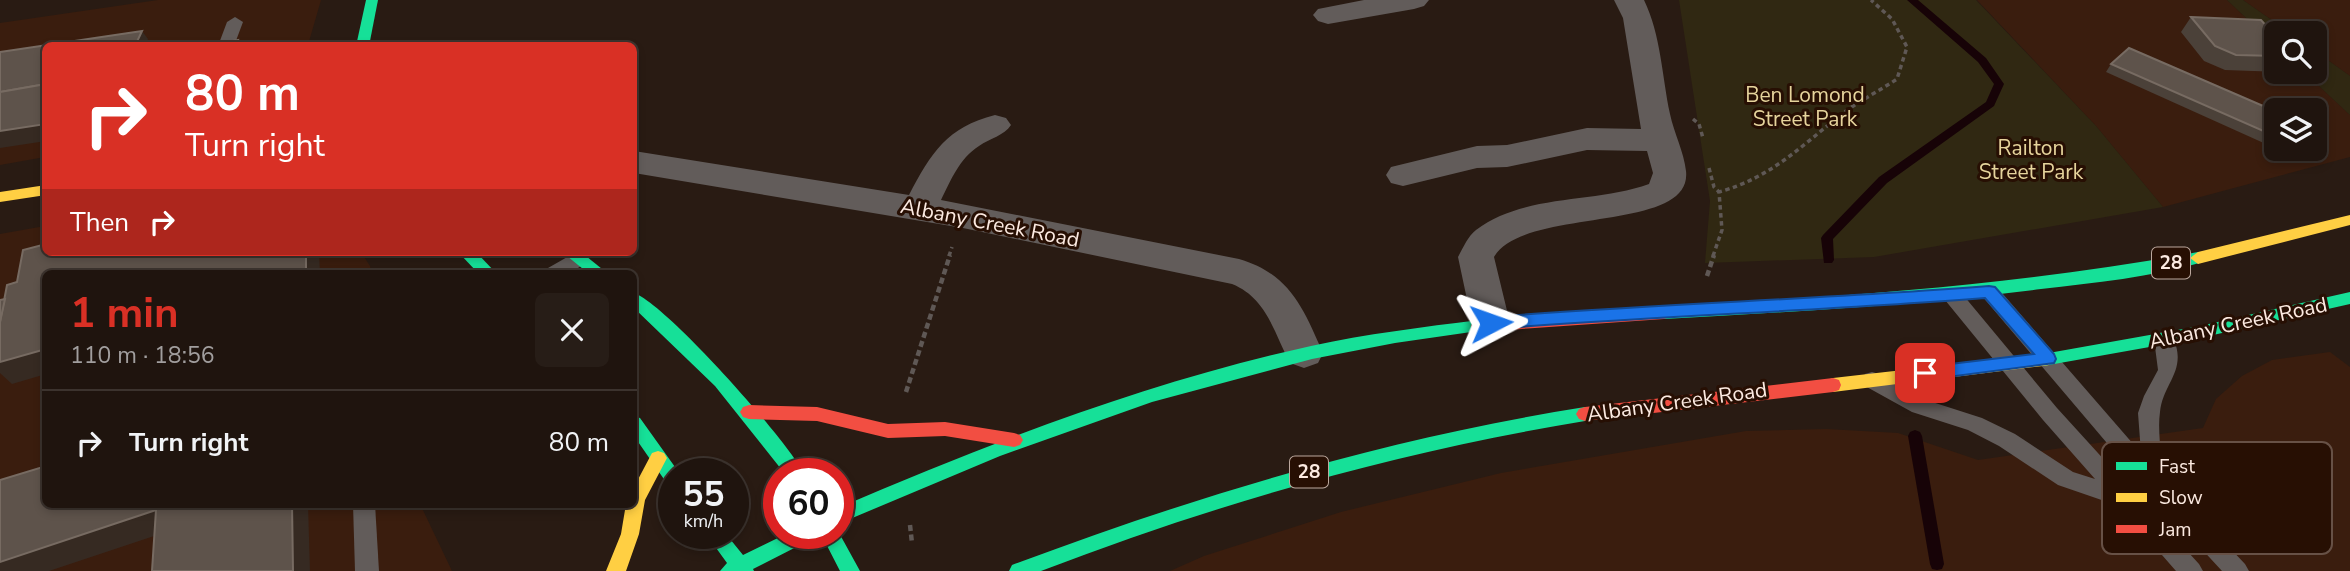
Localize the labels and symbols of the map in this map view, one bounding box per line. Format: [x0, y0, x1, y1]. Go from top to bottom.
park label: Ben Lomond Street Park [1745, 81, 1865, 133]
park label: Railton Street Park [1979, 134, 2084, 186]
street label: Albany Creek Road [898, 192, 1082, 254]
road number: 28 [2152, 247, 2190, 278]
position arrow [1454, 286, 1528, 360]
street label: Albany Creek Road [2146, 290, 2330, 356]
pin [1895, 343, 1955, 403]
street label: Albany Creek Road [1585, 376, 1769, 428]
legend [2102, 442, 2332, 554]
text: Fast [2159, 454, 2195, 480]
road number: 28 [1290, 457, 1328, 488]
speed limit sign: 60 [763, 458, 854, 549]
text: Slow [2159, 485, 2203, 511]
text: Jam [2158, 517, 2192, 543]

